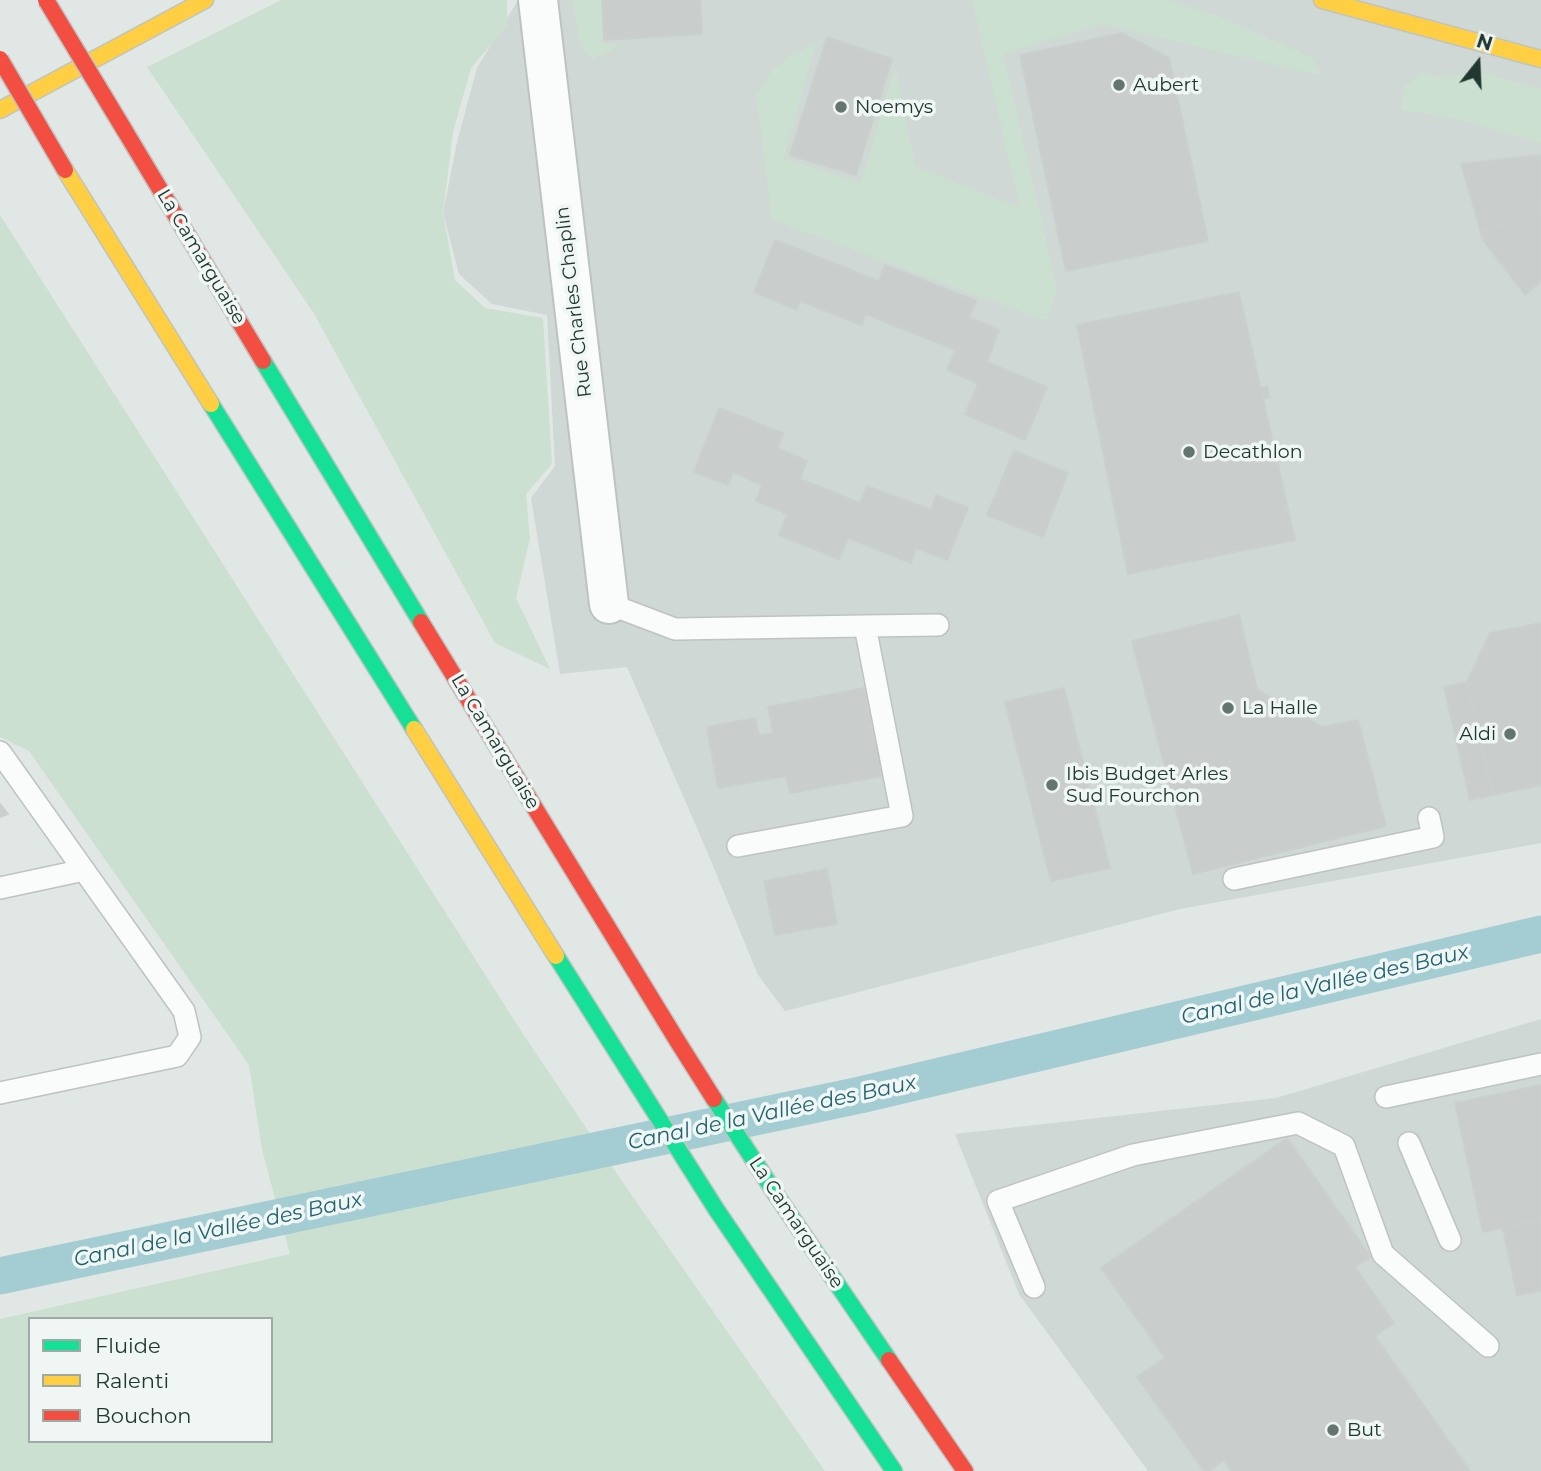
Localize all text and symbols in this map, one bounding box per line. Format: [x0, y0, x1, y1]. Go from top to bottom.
north arrow [1443, 28, 1513, 98]
text: N [1474, 29, 1495, 56]
place label: Aubert [1133, 74, 1199, 96]
marker: Aubert [1111, 77, 1127, 93]
place label: Noemys [855, 96, 933, 118]
marker: Noemys [833, 99, 849, 115]
street label: La Camarguaise [152, 185, 250, 329]
street label: Rue Charles Chaplin [551, 205, 597, 399]
place label: Decathlon [1203, 441, 1303, 463]
marker: Decathlon [1181, 444, 1197, 460]
street label: La Camarguaise [446, 670, 544, 814]
place label: La Halle [1242, 697, 1318, 719]
marker: La Halle [1220, 700, 1236, 716]
place label: Aldi [1459, 723, 1496, 745]
marker: Aldi [1502, 726, 1518, 742]
place label: Ibis Budget Arles Sud Fourchon [1066, 763, 1228, 807]
marker: Ibis Budget Arles Sud Fourchon [1044, 777, 1060, 793]
water label: Canal de la Vallée des Baux [1179, 940, 1471, 1030]
water label: Canal de la Vallée des Baux [625, 1070, 919, 1156]
street label: La Camarguaise [744, 1153, 848, 1293]
water label: Canal de la Vallée des Baux [71, 1187, 365, 1273]
legend [28, 1317, 273, 1443]
text: Fluide [95, 1333, 161, 1358]
text: Ralenti [95, 1368, 169, 1393]
text: Bouchon [95, 1403, 191, 1428]
place label: But [1347, 1419, 1382, 1441]
marker: But [1325, 1422, 1341, 1438]

